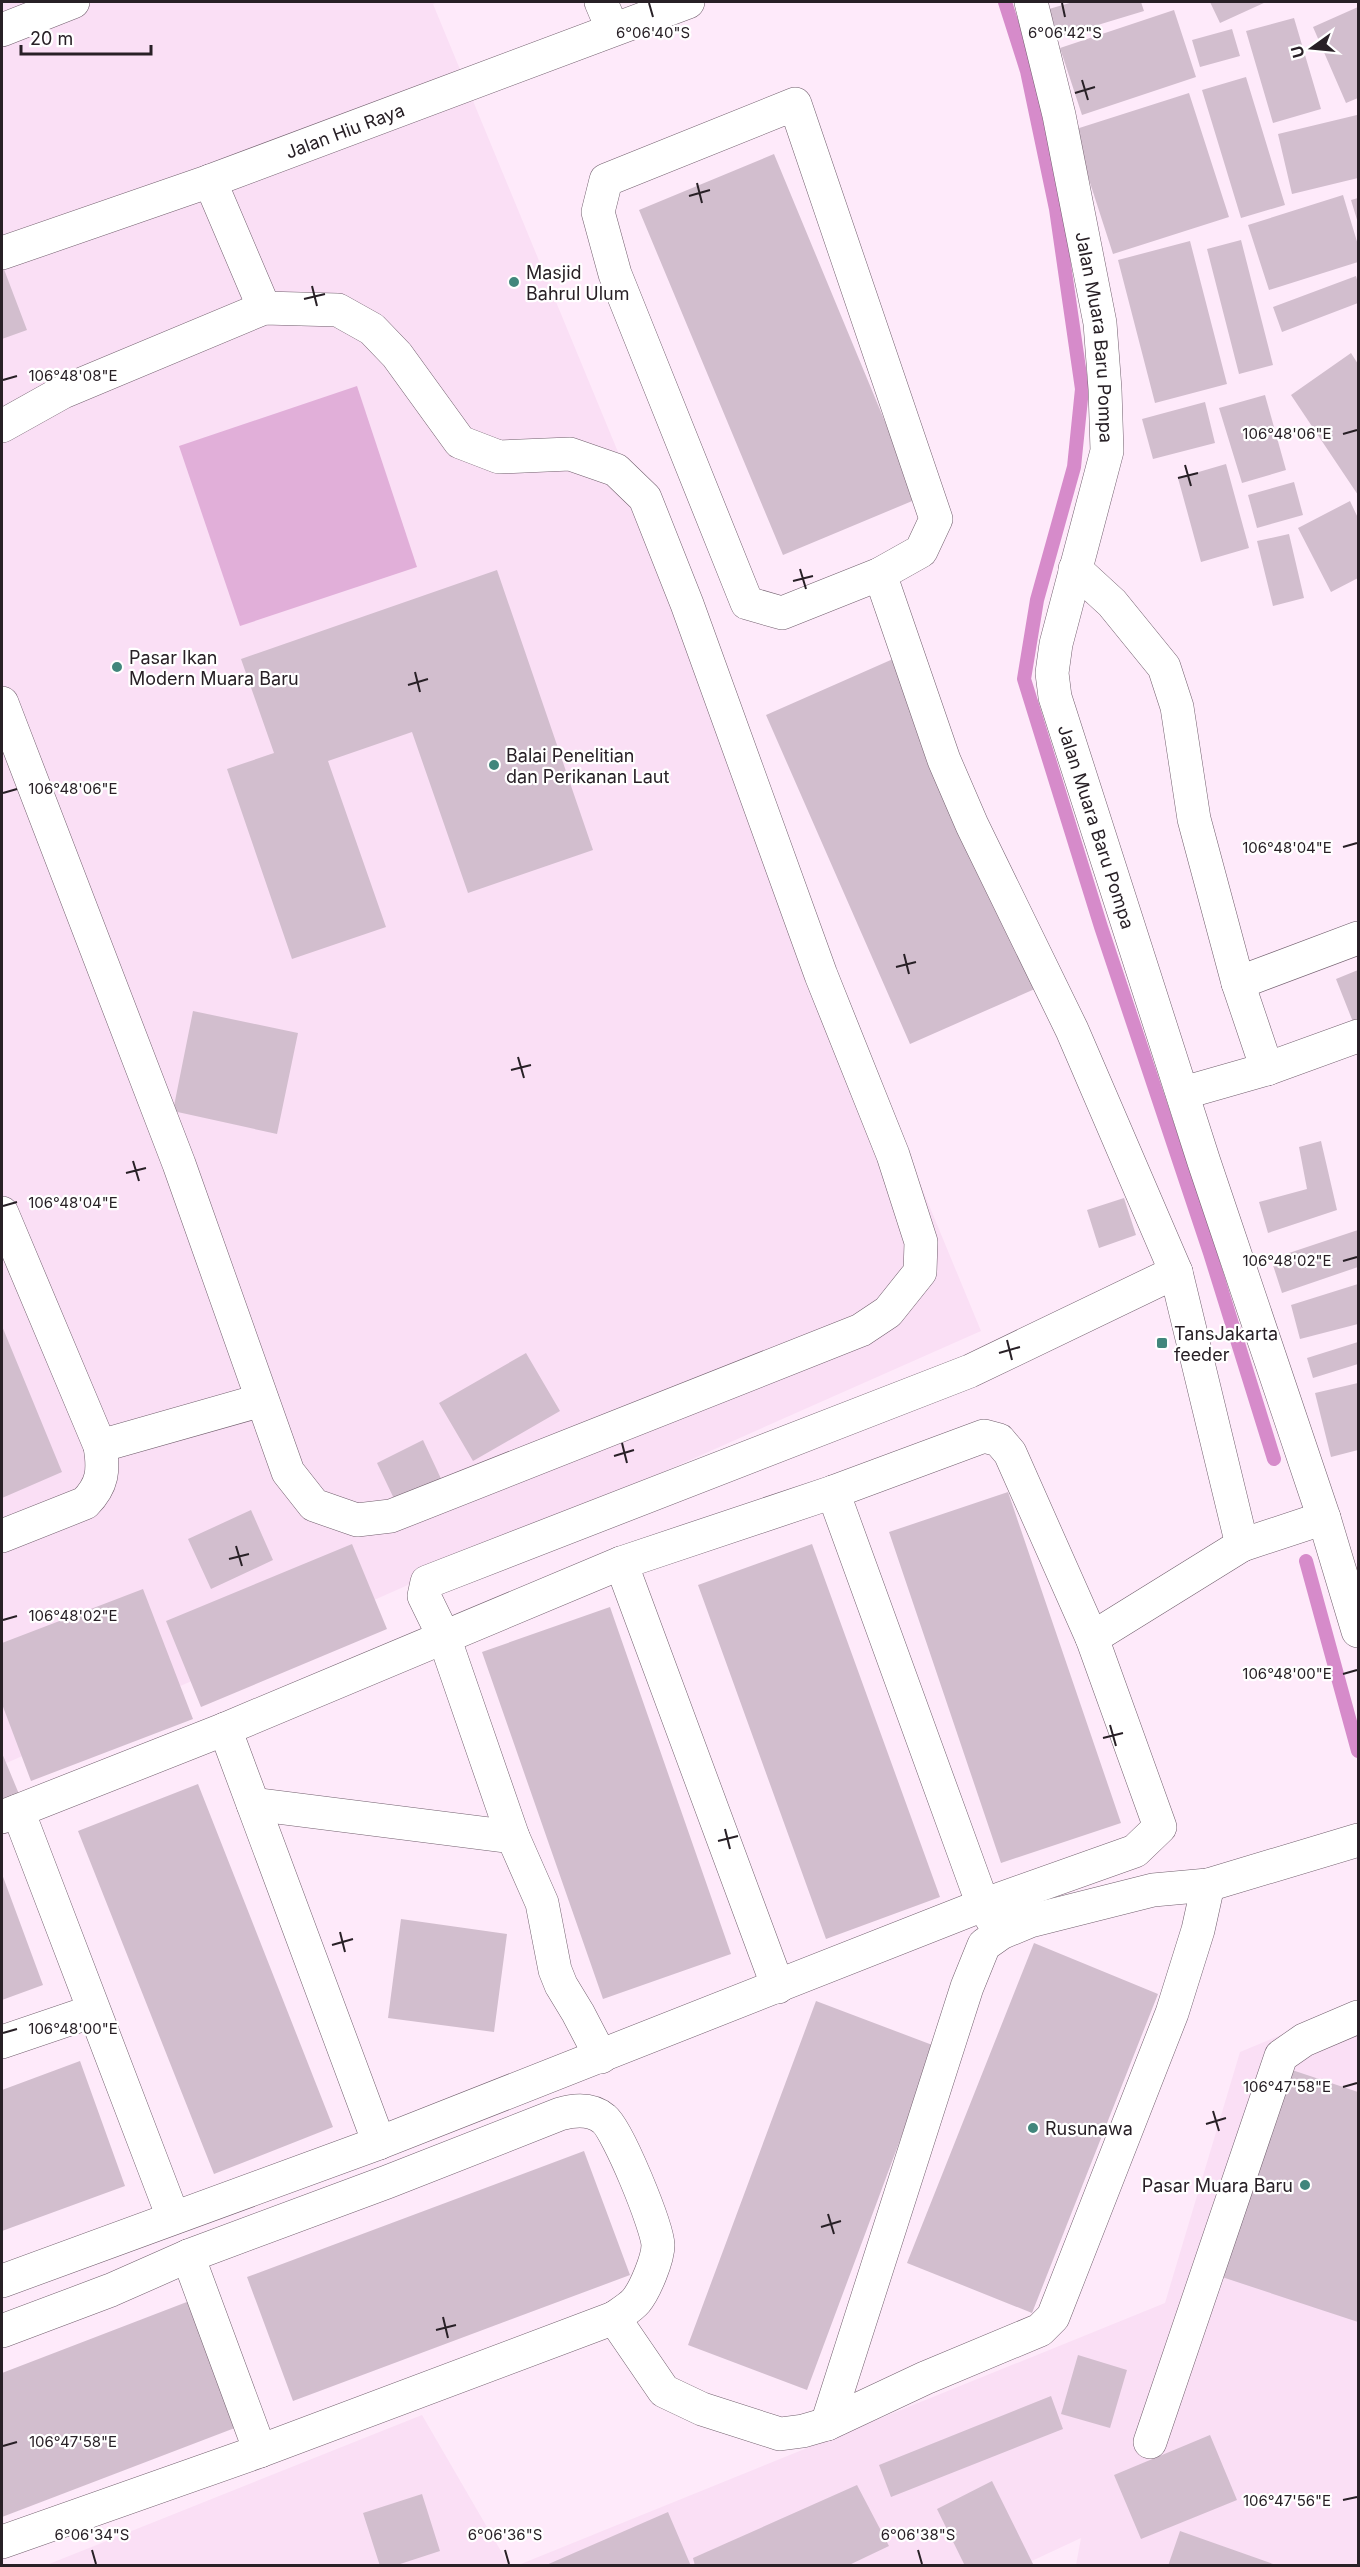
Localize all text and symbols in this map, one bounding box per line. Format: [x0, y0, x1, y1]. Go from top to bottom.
scale bar [21, 18, 152, 56]
north arrow [1282, 18, 1342, 78]
text: 6°06'40"S [616, 23, 690, 42]
text: 6°06'42"S [1028, 23, 1102, 42]
text: 20 m [30, 28, 73, 49]
text: U [1286, 44, 1309, 60]
street label: Jalan Hiu Raya [282, 99, 407, 162]
street label: Jalan Muara Baru Pompa [1072, 230, 1117, 443]
place label: Masjid Bahrul Ulum [526, 262, 630, 304]
marker: Masjid Bahrul Ulum [507, 275, 521, 289]
text: 106°48'08"E [28, 366, 118, 385]
text: 106°48'06"E [1242, 424, 1332, 443]
place label: Pasar Ikan Modern Muara Baru [129, 647, 299, 689]
marker: Pasar Ikan Modern Muara Baru [110, 660, 124, 674]
street label: Jalan Muara Baru Pompa [1054, 722, 1139, 932]
place label: Balai Penelitian dan Perikanan Laut [506, 745, 669, 787]
marker: Balai Penelitian dan Perikanan Laut [487, 758, 501, 772]
text: 106°48'06"E [28, 779, 118, 798]
text: 106°48'04"E [1242, 838, 1332, 857]
text: 106°48'04"E [28, 1193, 118, 1212]
text: 106°48'02"E [1242, 1251, 1332, 1270]
place label: TansJakarta feeder [1174, 1323, 1278, 1365]
marker: TansJakarta feeder [1155, 1336, 1169, 1350]
text: 106°48'02"E [28, 1606, 118, 1625]
text: 106°48'00"E [1242, 1664, 1332, 1683]
text: 106°48'00"E [28, 2019, 118, 2038]
text: 106°47'58"E [1243, 2077, 1331, 2096]
place label: Rusunawa [1045, 2118, 1133, 2139]
marker: Rusunawa [1026, 2121, 1040, 2135]
place label: Pasar Muara Baru [1142, 2175, 1293, 2196]
marker: Pasar Muara Baru [1298, 2178, 1312, 2192]
text: 106°47'58"E [29, 2432, 117, 2451]
text: 106°47'56"E [1243, 2491, 1331, 2510]
text: 6°06'34"S [55, 2525, 129, 2544]
text: 6°06'36"S [468, 2525, 542, 2544]
text: 6°06'38"S [881, 2525, 955, 2544]

